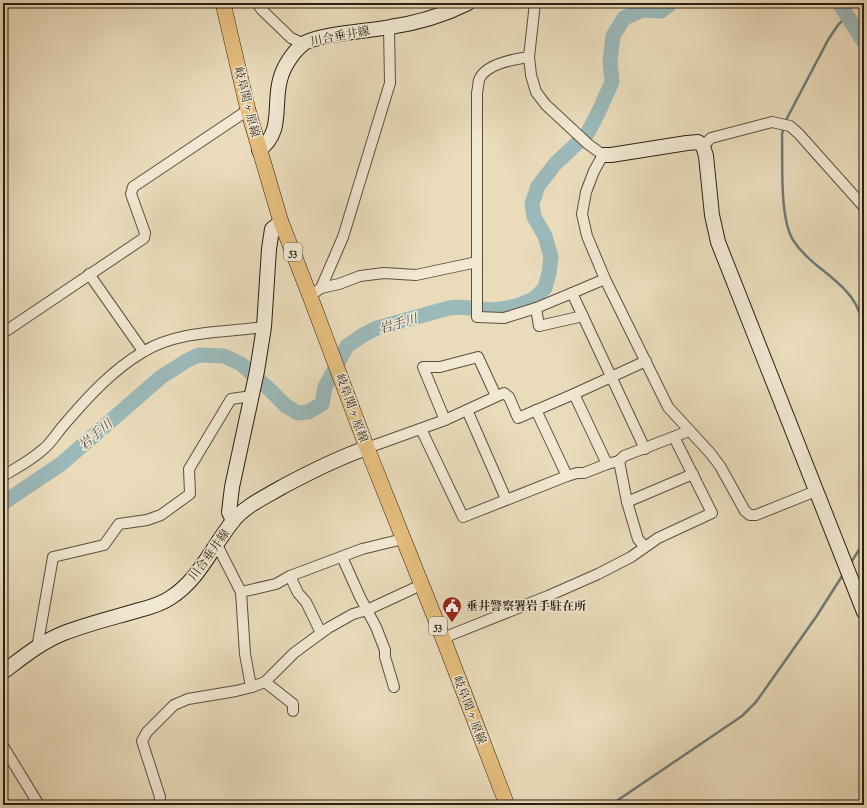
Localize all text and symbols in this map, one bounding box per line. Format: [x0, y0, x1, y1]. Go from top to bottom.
street label: 川合垂井線 [309, 22, 371, 52]
street label: 岐阜関ヶ原線 [229, 65, 263, 139]
road number: 53 [284, 243, 302, 261]
water label: 岩手川 [377, 310, 422, 339]
street label: 岐阜関ヶ原線 [330, 371, 372, 445]
water label: 岩手川 [76, 415, 118, 455]
street label: 川合垂井線 [185, 526, 235, 585]
public building icon: 垂井警察署岩手駐在所 [441, 595, 463, 623]
place label: 垂井警察署岩手駐在所 [466, 598, 586, 616]
road number: 53 [429, 617, 447, 635]
street label: 岐阜関ヶ原線 [448, 674, 490, 747]

